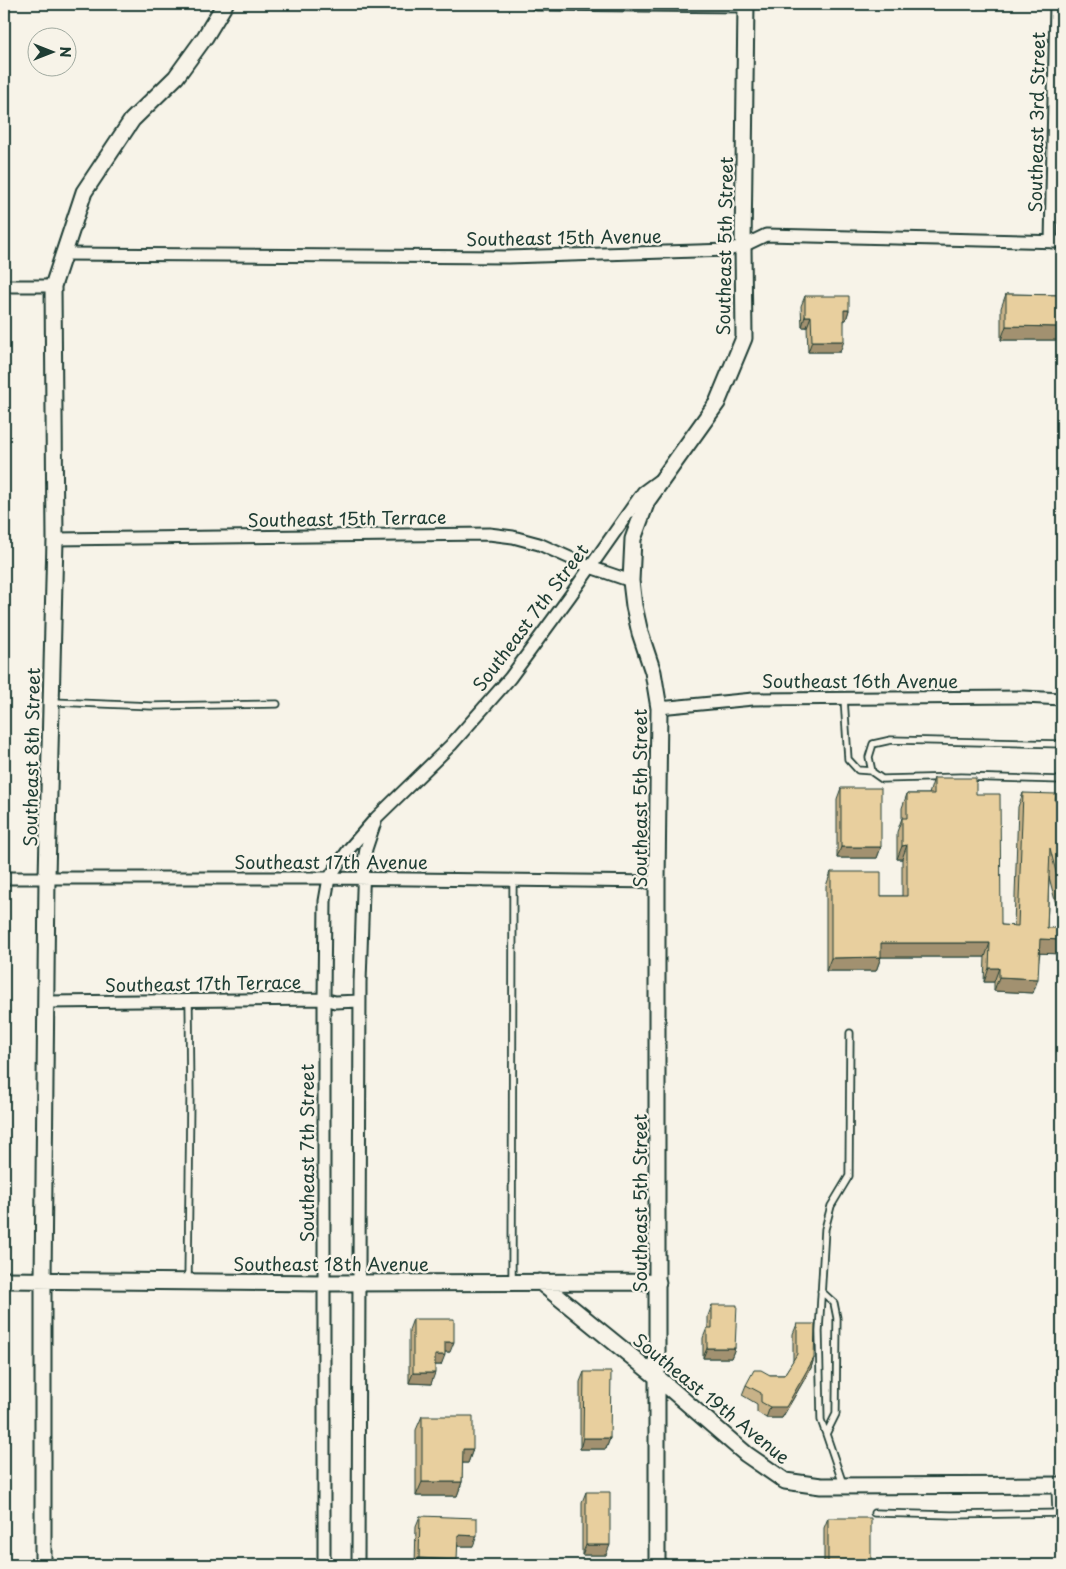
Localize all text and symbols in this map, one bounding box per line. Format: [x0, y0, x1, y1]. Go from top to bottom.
north arrow [28, 28, 78, 78]
street label: Southeast 3rd Street [1021, 31, 1051, 213]
text: N [55, 46, 76, 58]
street label: Southeast 5th Street [709, 156, 739, 336]
street label: Southeast 15th Avenue [466, 222, 662, 252]
street label: Southeast 15th Terrace [247, 503, 447, 533]
street label: Southeast 7th Street [465, 538, 595, 696]
street label: Southeast 8th Street [16, 667, 46, 847]
street label: Southeast 16th Avenue [762, 667, 958, 694]
street label: Southeast 5th Street [626, 709, 653, 887]
street label: Southeast 17th Avenue [234, 848, 428, 875]
street label: Southeast 17th Terrace [105, 968, 301, 998]
street label: Southeast 7th Street [293, 1064, 320, 1242]
street label: Southeast 5th Street [626, 1114, 653, 1292]
street label: Southeast 18th Avenue [233, 1250, 429, 1277]
street label: Southeast 19th Avenue [628, 1326, 796, 1470]

